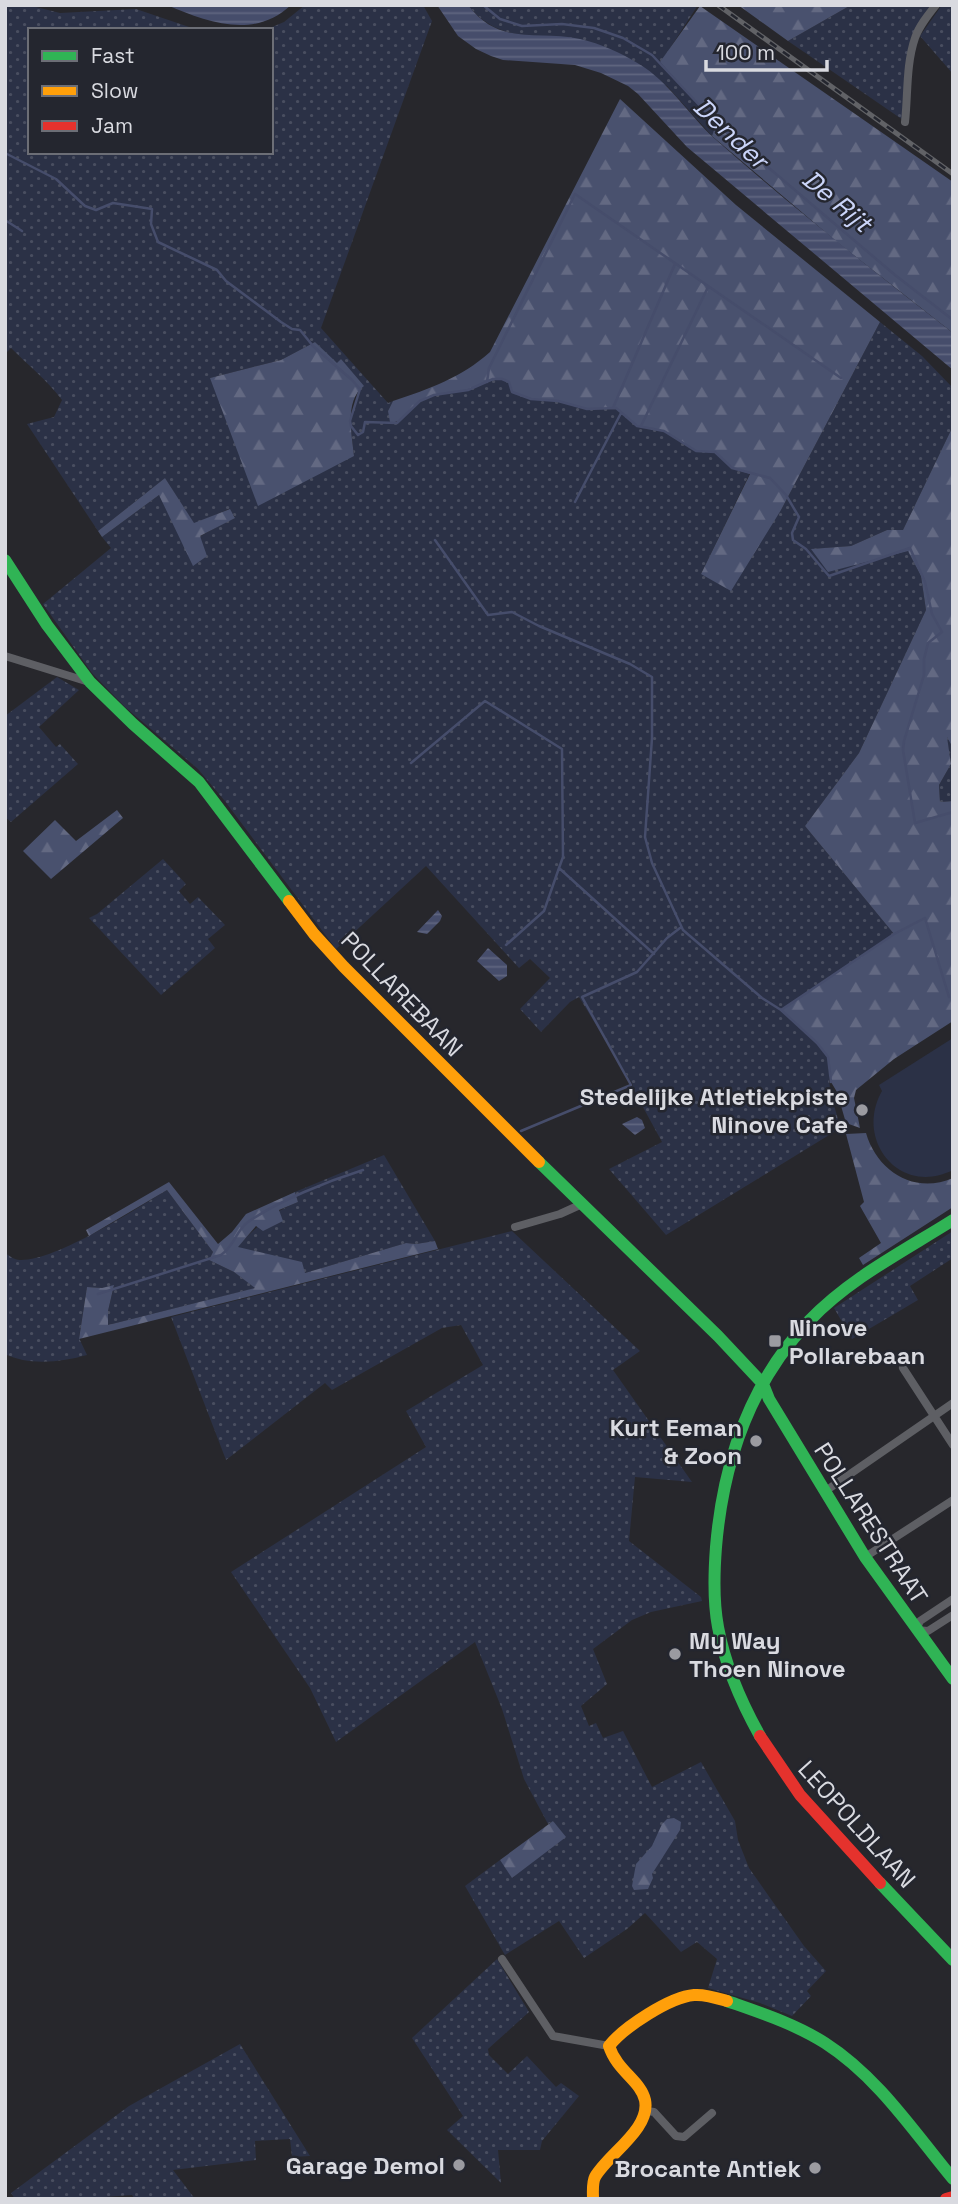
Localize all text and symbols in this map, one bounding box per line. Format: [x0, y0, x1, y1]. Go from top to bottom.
legend [28, 28, 273, 154]
scale bar [706, 28, 827, 72]
text: 100 m [716, 39, 775, 66]
text: Fast [91, 42, 135, 69]
text: Slow [91, 77, 139, 104]
water label: Dender [686, 90, 778, 178]
text: Jam [91, 112, 133, 139]
water label: De Rijt [795, 162, 880, 241]
street label: POLLAREBAAN [334, 925, 470, 1063]
place label: Stedelijke Atletiekpiste Ninove Cafe [580, 1081, 848, 1140]
marker: Stedelijke Atletiekpiste Ninove Cafe [854, 1102, 870, 1118]
place label: Ninove Pollarebaan [789, 1312, 925, 1371]
marker: Ninove Pollarebaan [767, 1333, 783, 1349]
place label: Kurt Eeman & Zoon [610, 1412, 742, 1471]
marker: Kurt Eeman & Zoon [748, 1433, 764, 1449]
street label: POLLARESTRAAT [807, 1436, 935, 1610]
place label: My Way Thoen Ninove [689, 1625, 846, 1684]
marker: My Way Thoen Ninove [667, 1646, 683, 1662]
street label: LEOPOLDLAAN [791, 1754, 923, 1894]
place label: Garage Demol [286, 2150, 445, 2181]
place label: Brocante Antiek [614, 2153, 801, 2184]
marker: Garage Demol [451, 2157, 467, 2173]
marker: Brocante Antiek [807, 2160, 823, 2176]

